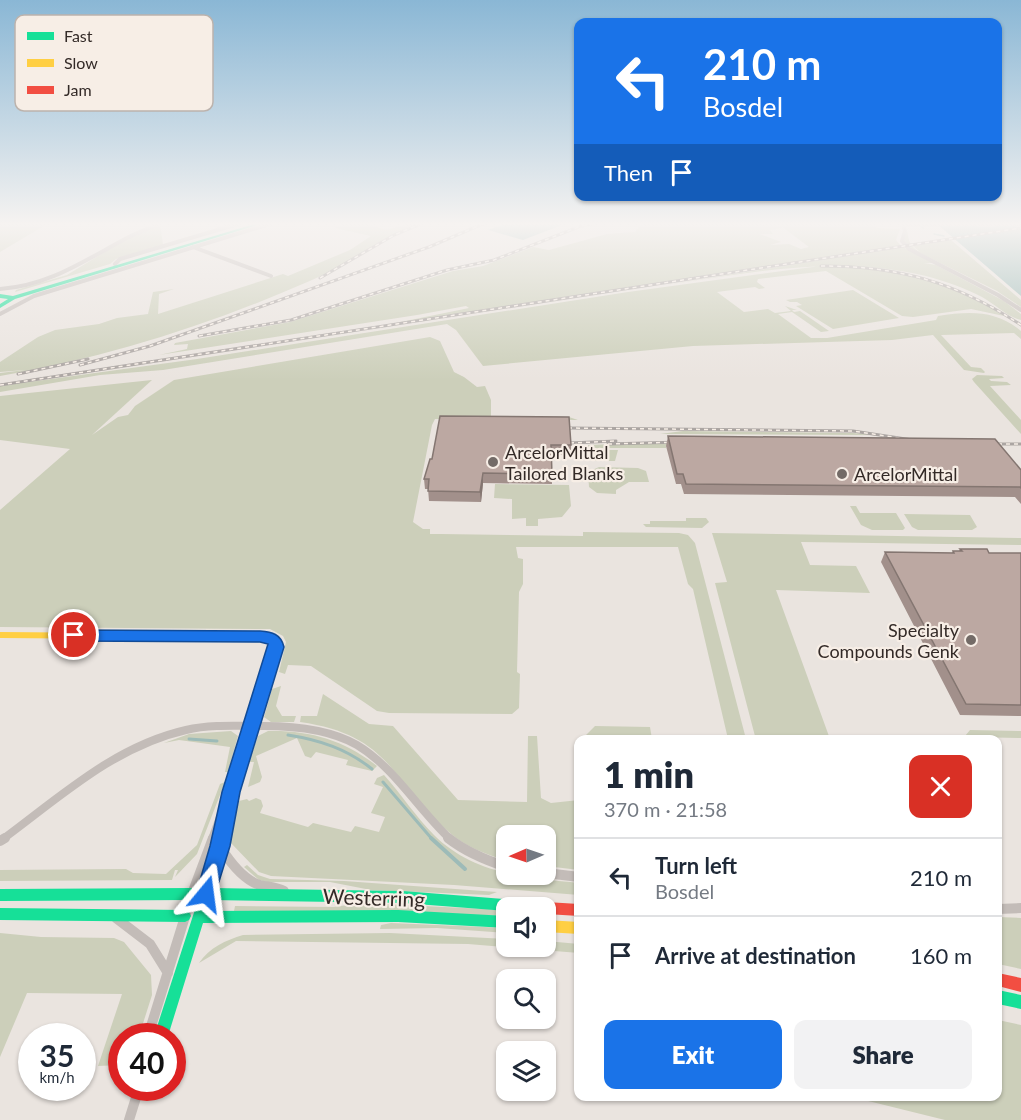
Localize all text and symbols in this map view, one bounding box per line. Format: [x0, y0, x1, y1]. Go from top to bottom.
legend [15, 15, 213, 111]
text: Fast [64, 26, 93, 45]
text: 210 m [703, 39, 821, 89]
icon: left [604, 42, 682, 120]
text: Slow [64, 53, 98, 72]
text: Jam [64, 80, 92, 99]
text: Bosdel [703, 90, 783, 123]
icon: arrive [665, 156, 698, 189]
text: Then [604, 159, 653, 186]
place label: ArcelorMittal Tailored Blanks [505, 441, 624, 484]
marker: ArcelorMittal Tailored Blanks [486, 455, 500, 469]
place label: ArcelorMittal [854, 463, 958, 485]
marker: ArcelorMittal [835, 467, 849, 481]
pin [48, 609, 99, 660]
icon: arrive [57, 618, 90, 651]
place label: Specialty Compounds Genk [818, 619, 960, 662]
marker: Specialty Compounds Genk [964, 633, 978, 647]
text: 1 min [604, 752, 694, 796]
button: close [909, 755, 972, 818]
text: 370 m · 21:58 [604, 797, 727, 821]
north arrow [496, 825, 556, 885]
map controls [496, 825, 556, 1101]
text: Turn left [655, 852, 737, 879]
icon: left [604, 861, 637, 894]
position arrow [174, 862, 238, 926]
text: 210 m [910, 864, 972, 891]
text: Bosdel [655, 879, 714, 903]
street label: Westerring [322, 883, 426, 911]
button: sound [496, 897, 556, 957]
icon: arrive [604, 939, 637, 972]
text: Arrive at destination [655, 942, 856, 969]
text: 160 m [910, 942, 972, 969]
button: search [496, 969, 556, 1029]
button: Exit [604, 1020, 782, 1089]
button: Share [794, 1020, 972, 1089]
speed limit sign: 40 [108, 1023, 186, 1101]
text: 35 [40, 1037, 74, 1073]
button: layers [496, 1041, 556, 1101]
text: km/h [39, 1068, 75, 1086]

